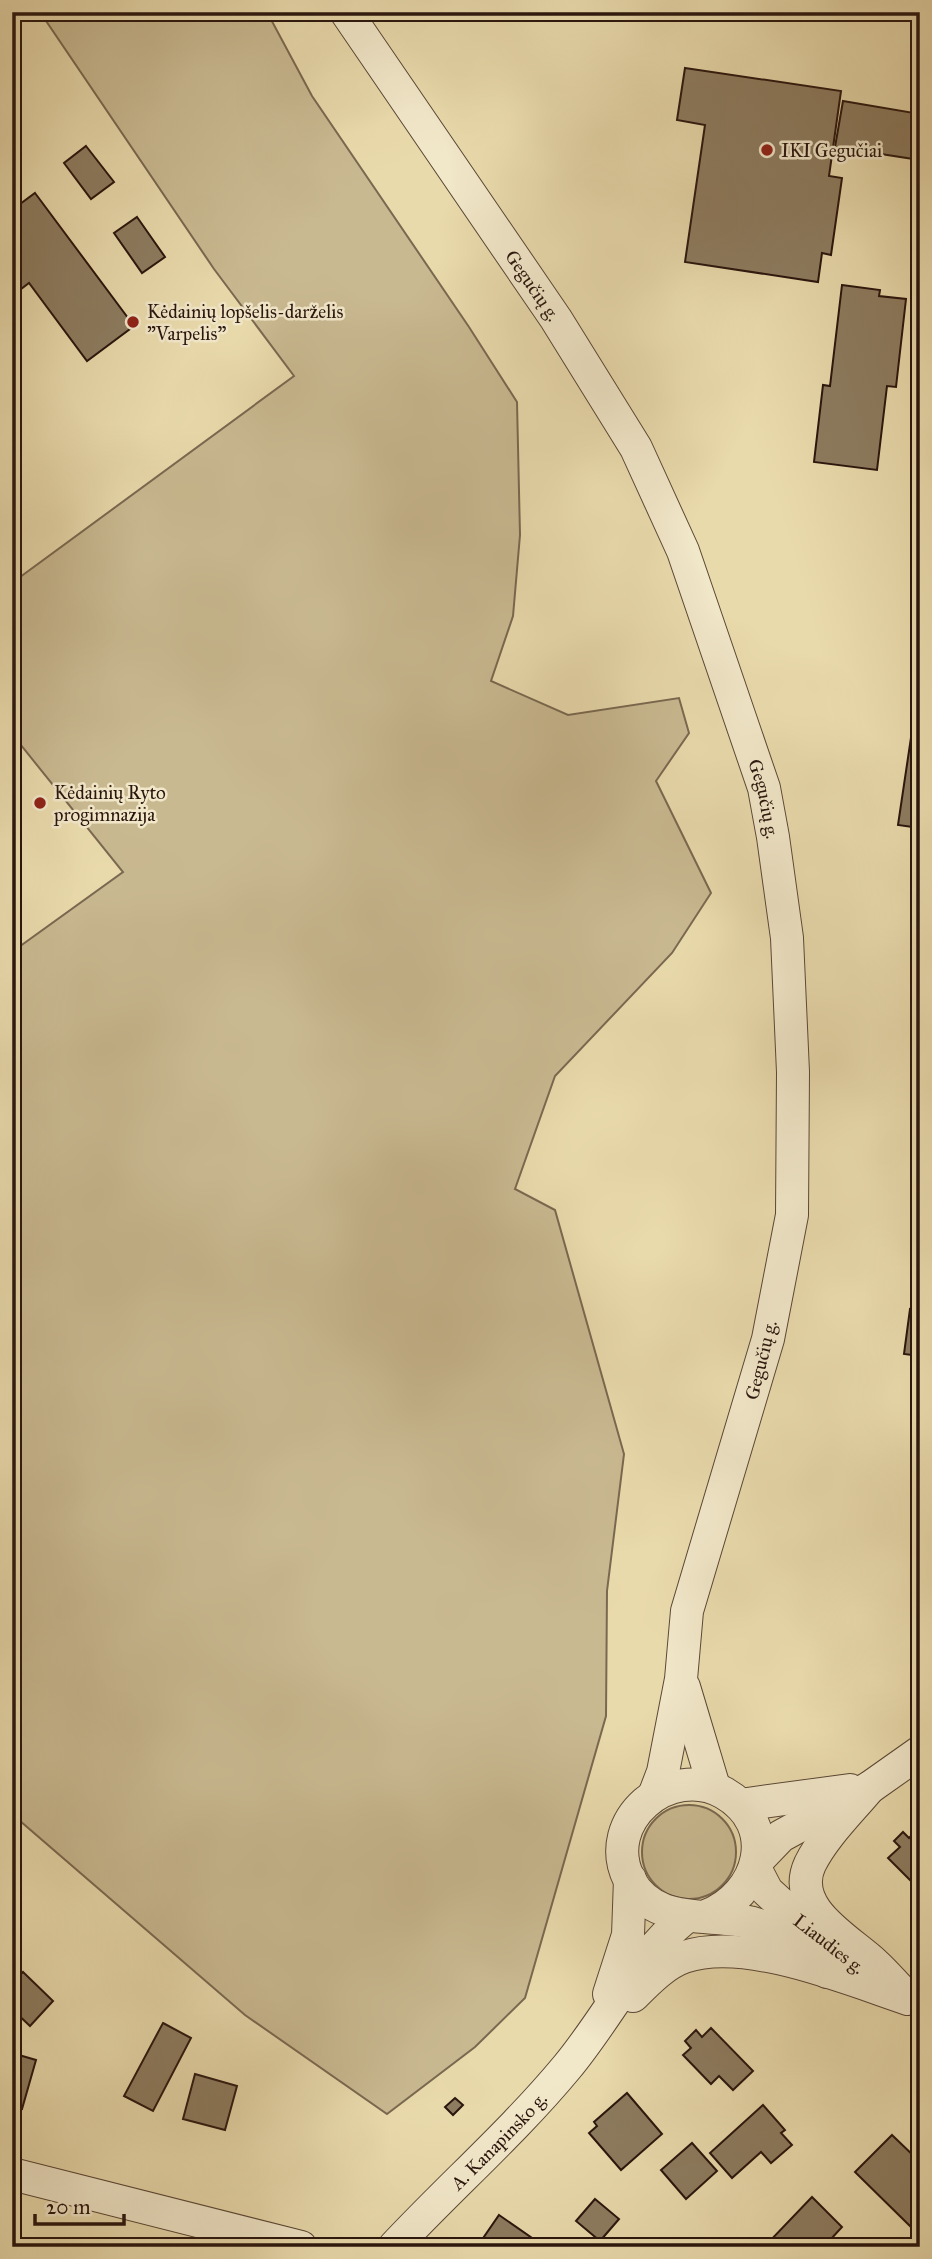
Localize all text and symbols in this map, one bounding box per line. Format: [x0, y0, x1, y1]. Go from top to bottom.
place label: IKI Gegučiai [781, 139, 882, 163]
marker: IKI Gegučiai [759, 142, 775, 158]
street label: Gegučių g. [500, 245, 565, 325]
place label: Kėdainių lopšelis-darželis "Varpelis" [147, 300, 344, 345]
marker: Kėdainių lopšelis-darželis "Varpelis" [125, 314, 141, 330]
street label: Gegučių g. [743, 756, 785, 840]
place label: Kėdainių Ryto progimnazija [53, 781, 166, 827]
marker: Kėdainių Ryto progimnazija [32, 795, 48, 811]
street label: Gegučių g. [740, 1318, 783, 1402]
street label: Liaudies g. [788, 1909, 869, 1980]
street label: A. Kanapinsko g. [445, 2087, 551, 2195]
scale bar [35, 2182, 124, 2226]
text: 20 m [46, 2194, 91, 2220]

